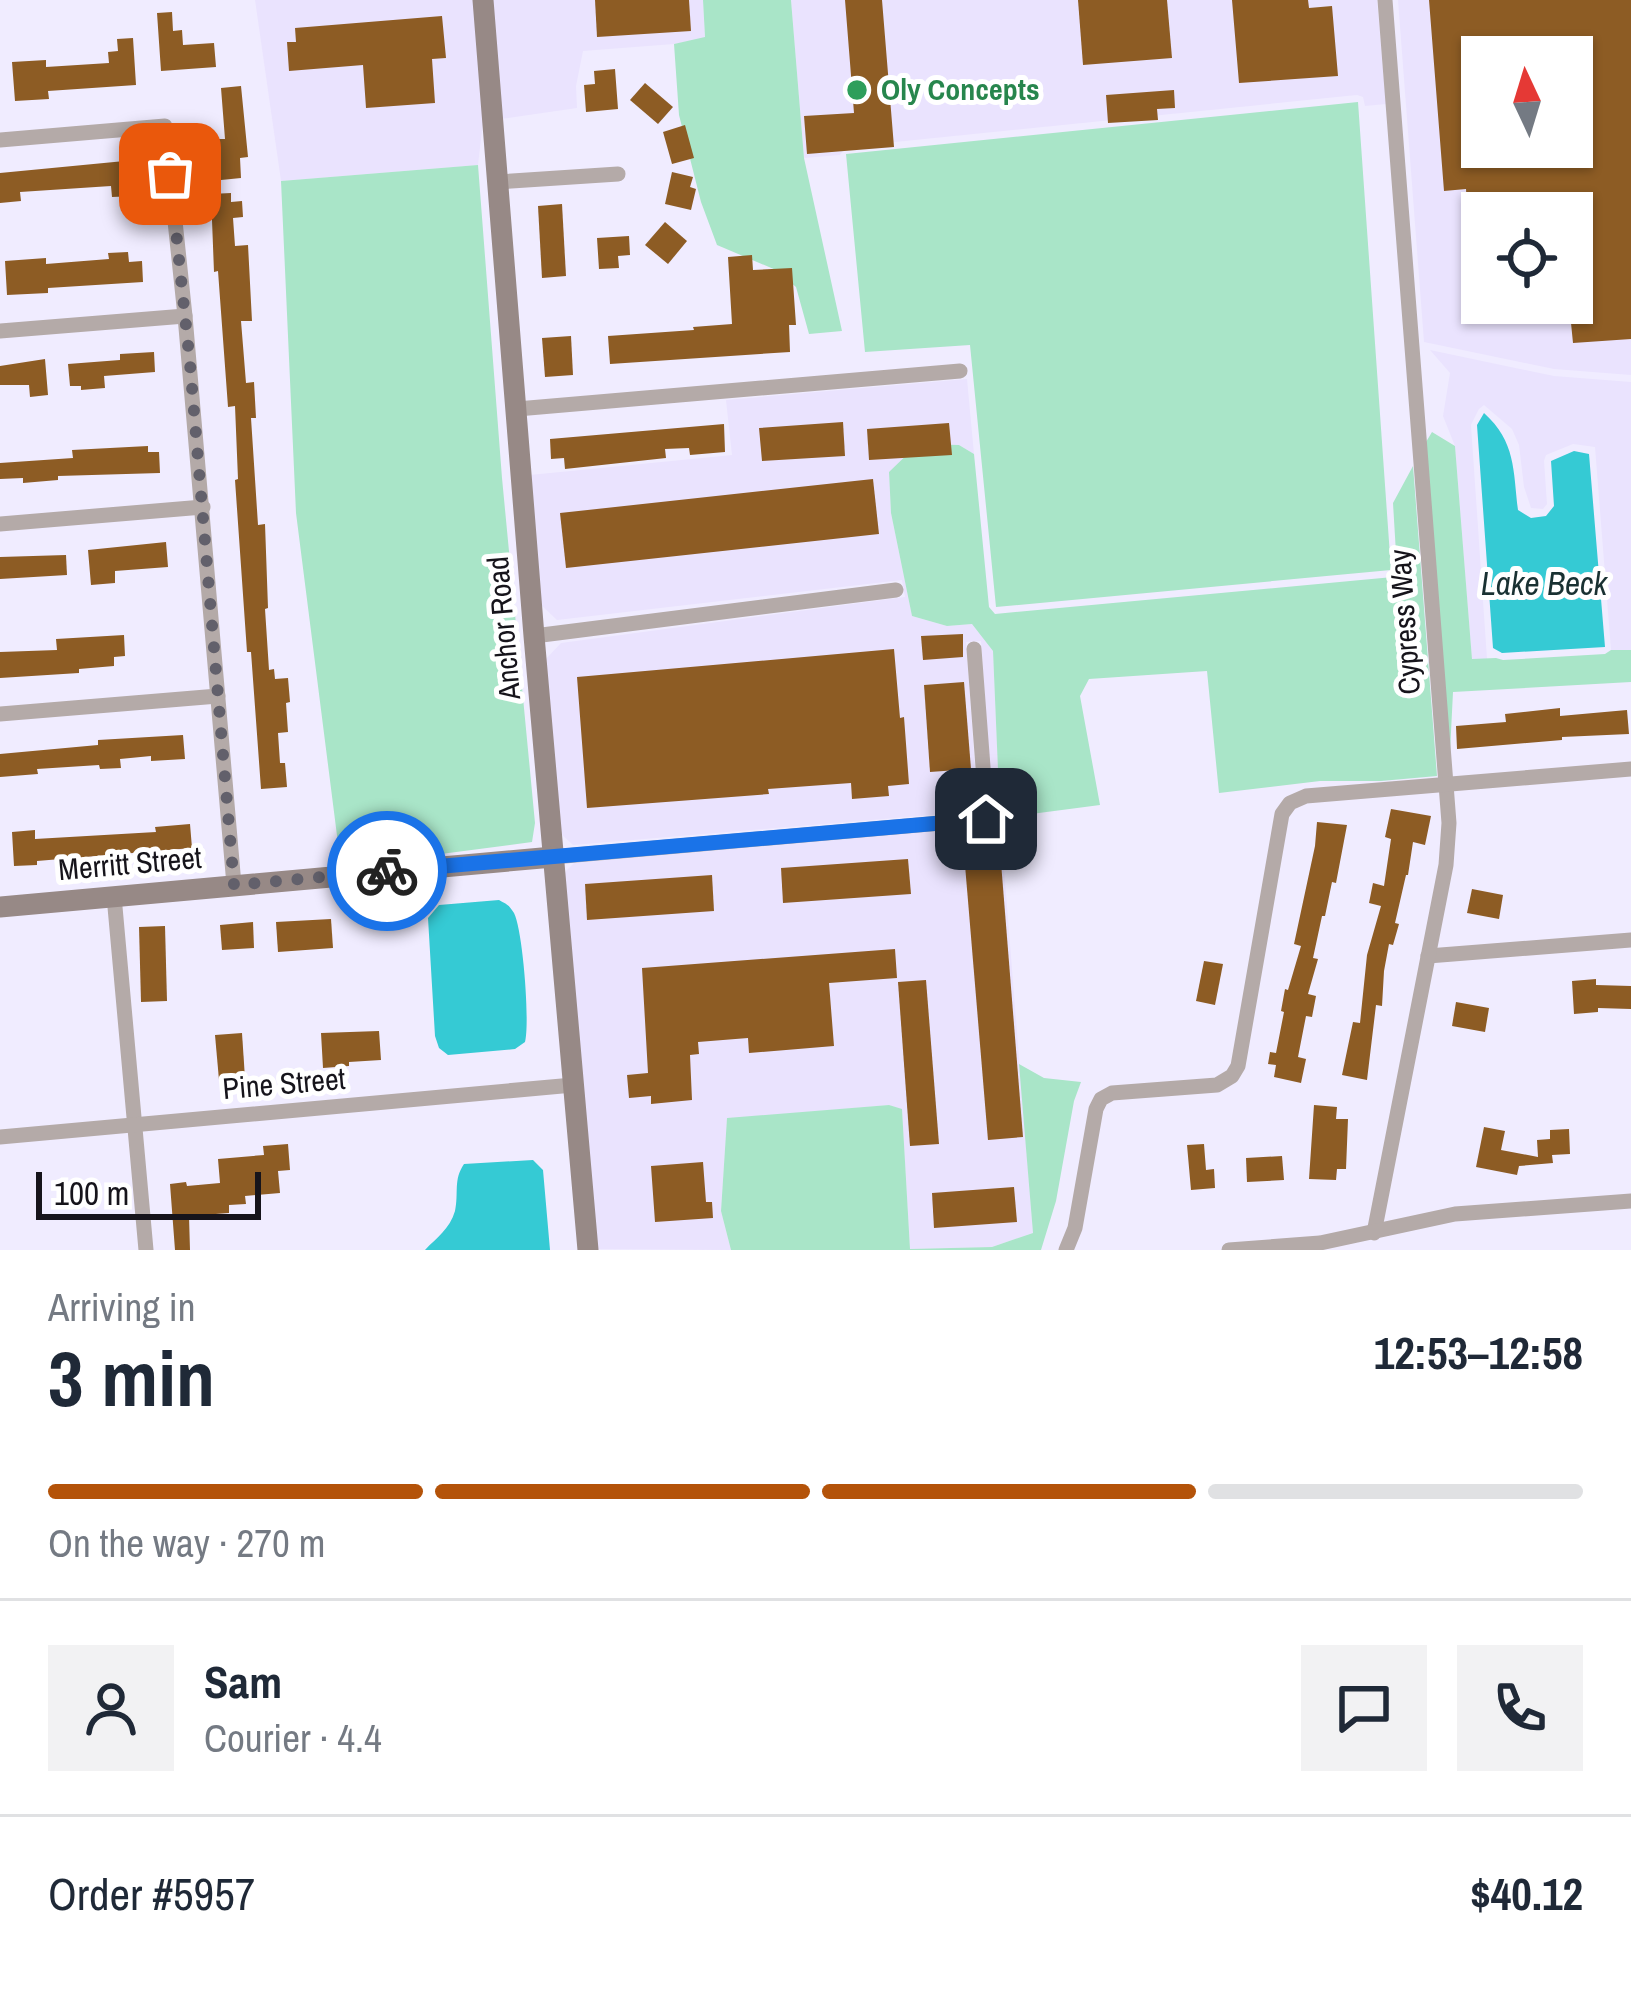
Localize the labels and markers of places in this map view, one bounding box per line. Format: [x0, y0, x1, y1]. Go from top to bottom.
place label: Oly Concepts [881, 69, 1040, 109]
marker: Oly Concepts [844, 77, 870, 103]
pin [119, 123, 221, 225]
pin [935, 768, 1037, 870]

